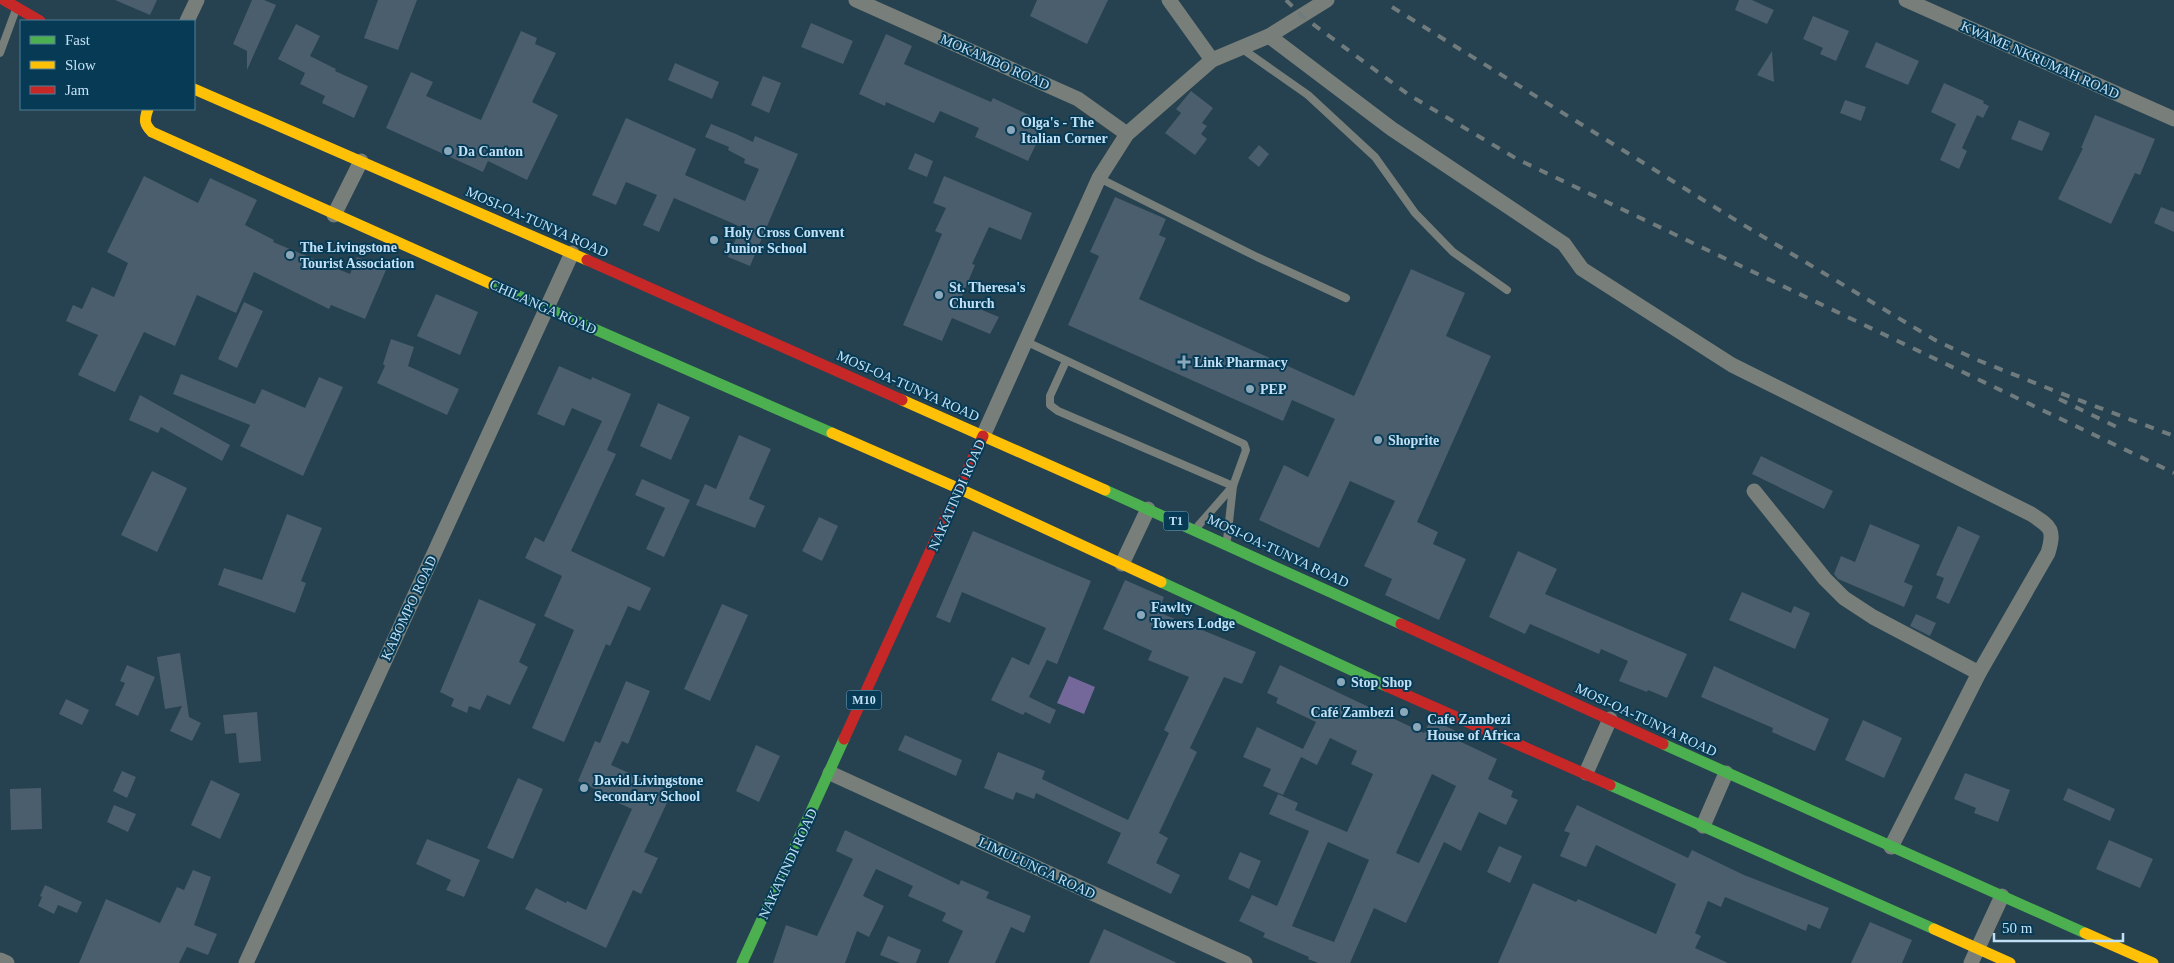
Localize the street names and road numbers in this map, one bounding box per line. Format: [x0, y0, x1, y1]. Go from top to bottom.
street label: KWAME NKRUMAH ROAD [1958, 18, 2122, 102]
street label: MOKAMBO ROAD [938, 31, 1052, 93]
street label: MOSI-OA-TUNYA ROAD [463, 184, 611, 260]
street label: CHILANGA ROAD [487, 277, 599, 337]
street label: MOSI-OA-TUNYA ROAD [834, 348, 982, 424]
street label: NAKATINDI ROAD [926, 437, 988, 553]
road number: T1 [1164, 512, 1188, 530]
street label: MOSI-OA-TUNYA ROAD [1205, 512, 1351, 590]
street label: KABOMPO ROAD [378, 554, 440, 662]
street label: MOSI-OA-TUNYA ROAD [1573, 681, 1719, 759]
road number: M10 [846, 690, 882, 710]
street label: NAKATINDI ROAD [756, 806, 820, 922]
street label: LIMULUNGA ROAD [976, 834, 1098, 902]

